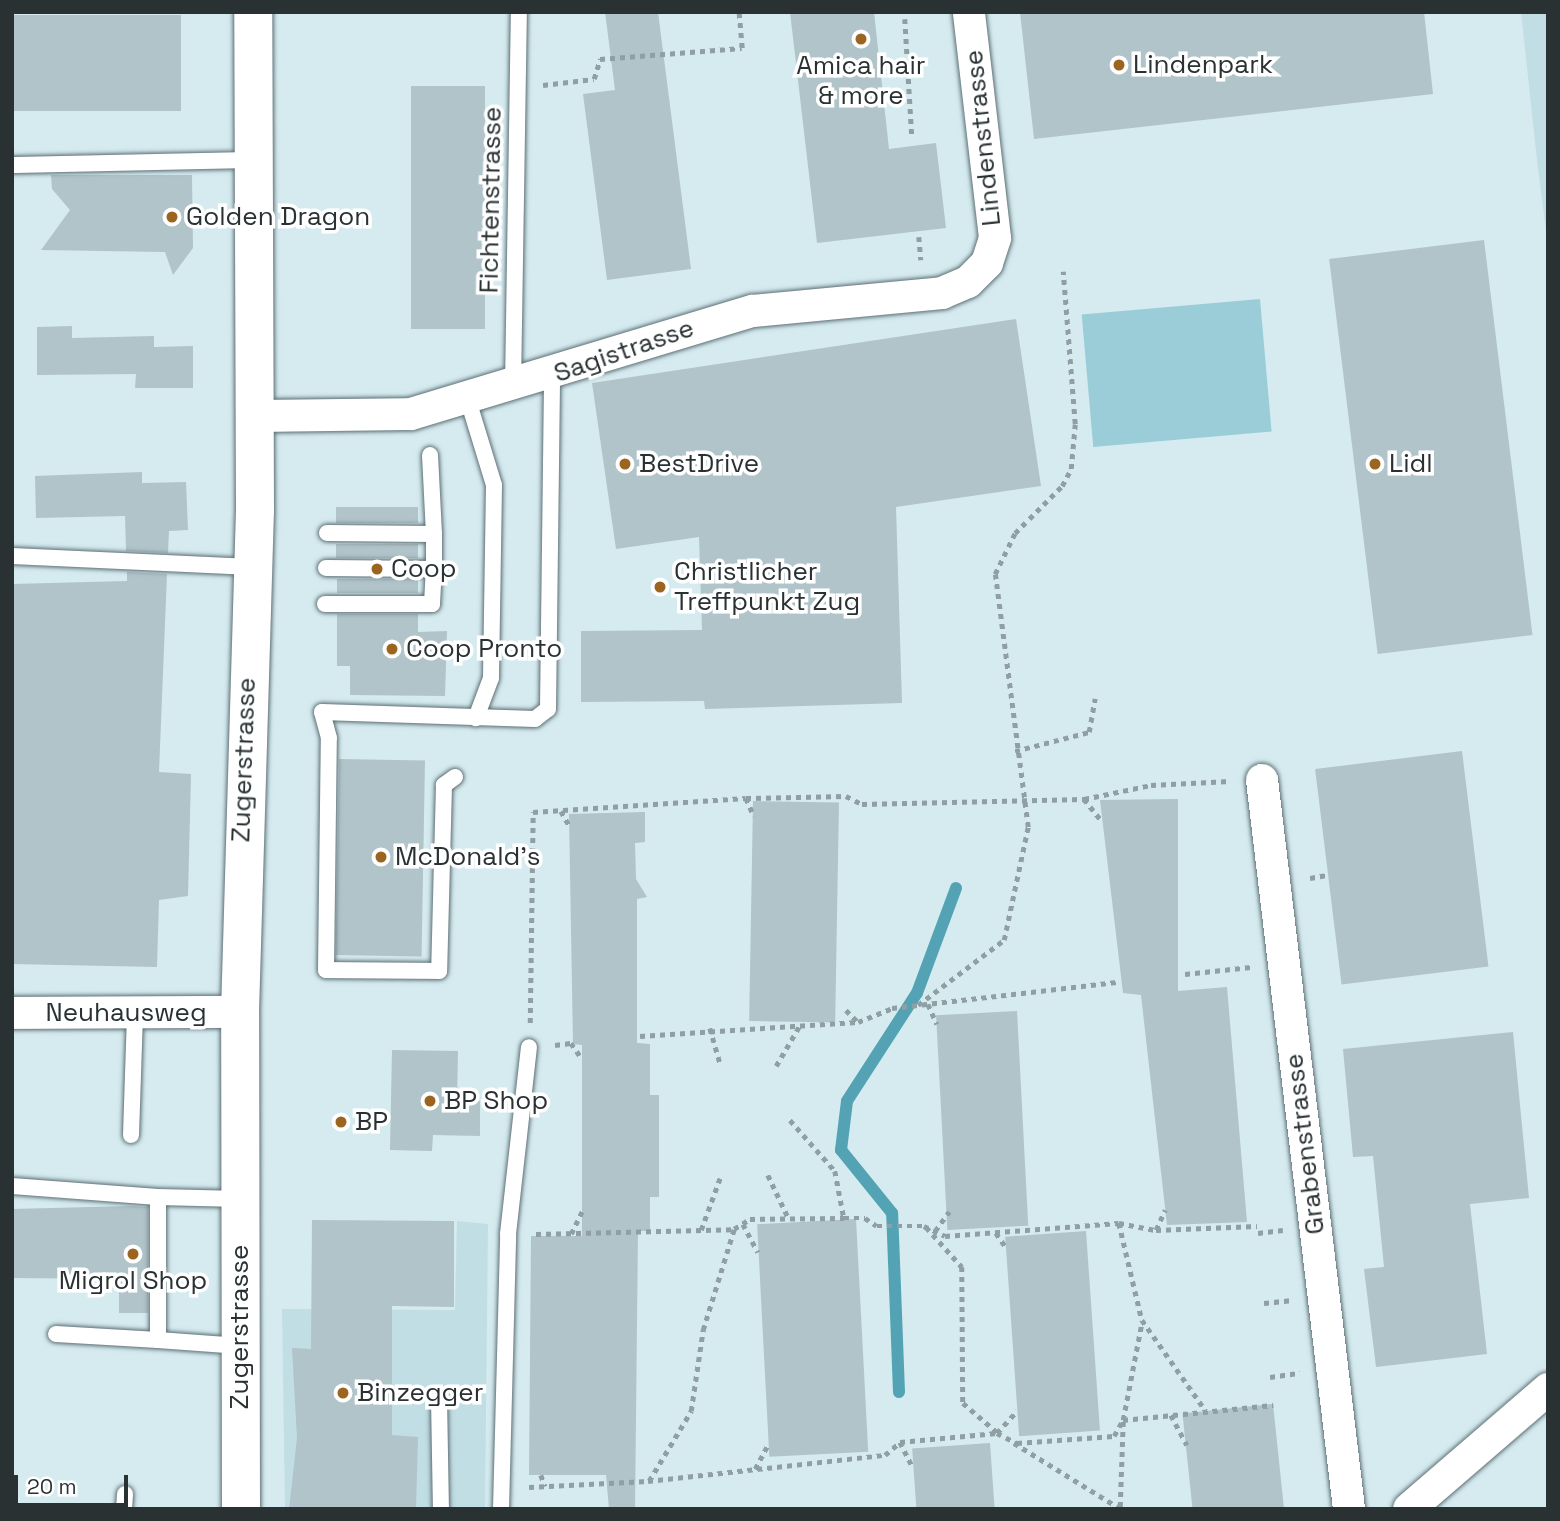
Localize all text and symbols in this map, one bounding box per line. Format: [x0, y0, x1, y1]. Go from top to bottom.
marker: Amica hair & more [853, 31, 869, 47]
street label: Lindenstrasse [958, 48, 1008, 228]
place label: Lindenpark [1133, 49, 1273, 81]
place label: Amica hair & more [796, 50, 926, 112]
marker: Lindenpark [1111, 57, 1127, 73]
street label: Fichtenstrasse [474, 106, 508, 294]
place label: Golden Dragon [186, 201, 370, 233]
marker: Golden Dragon [164, 209, 180, 225]
street label: Sagistrasse [550, 312, 698, 390]
place label: BestDrive [639, 448, 759, 480]
place label: Lidl [1389, 448, 1433, 480]
marker: BestDrive [617, 456, 633, 472]
marker: Lidl [1367, 456, 1383, 472]
place label: Coop [391, 553, 457, 585]
place label: Christlicher Treffpunkt Zug [674, 556, 860, 618]
marker: Coop [369, 561, 385, 577]
marker: Christlicher Treffpunkt Zug [652, 579, 668, 595]
place label: Coop Pronto [406, 633, 562, 665]
marker: Coop Pronto [384, 641, 400, 657]
street label: Zugerstrasse [226, 677, 262, 843]
place label: McDonald's [395, 841, 540, 873]
marker: McDonald's [373, 849, 389, 865]
street label: Neuhausweg [45, 997, 207, 1029]
street label: Grabenstrasse [1278, 1052, 1332, 1236]
place label: BP Shop [444, 1085, 548, 1117]
marker: BP Shop [422, 1093, 438, 1109]
place label: BP [355, 1106, 388, 1138]
marker: BP [333, 1114, 349, 1130]
street label: Zugerstrasse [224, 1245, 256, 1409]
marker: Migrol Shop [125, 1246, 141, 1262]
place label: Migrol Shop [59, 1265, 207, 1297]
place label: Binzegger [357, 1377, 484, 1409]
marker: Binzegger [335, 1385, 351, 1401]
scale bar [18, 1462, 131, 1506]
text: 20 m [27, 1473, 77, 1500]

